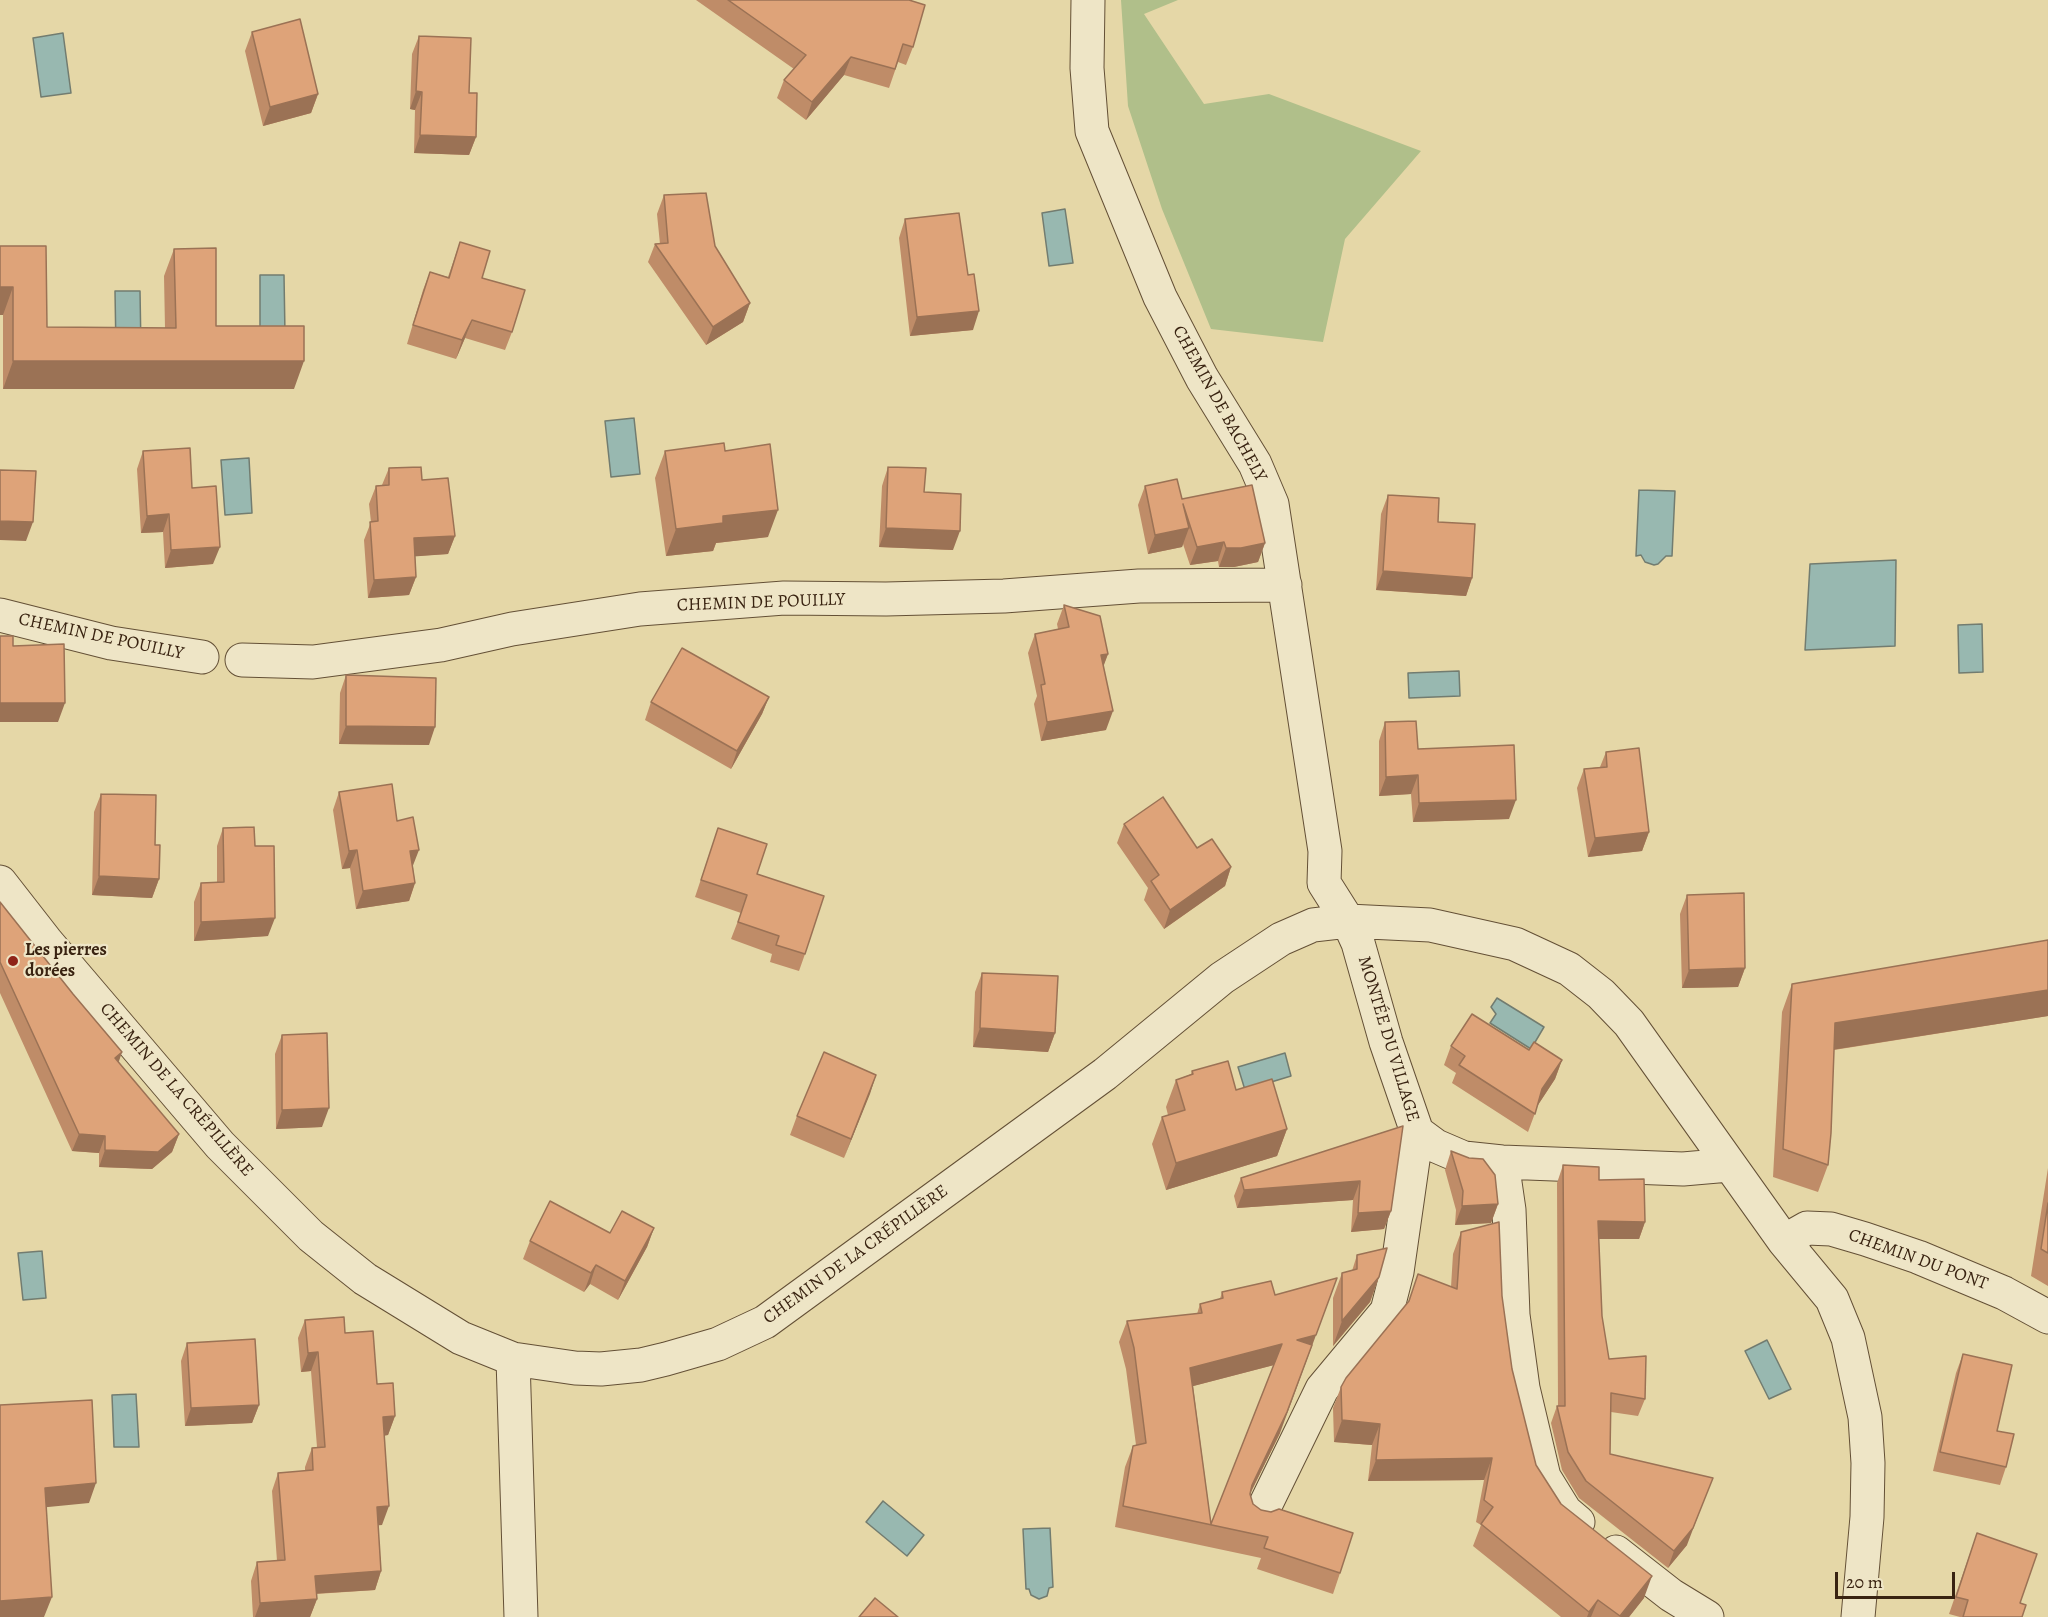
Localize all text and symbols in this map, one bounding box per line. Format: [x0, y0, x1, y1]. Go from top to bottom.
street label: CHEMIN DE BACHELY [1167, 322, 1271, 486]
street label: CHEMIN DE POUILLY [676, 589, 846, 617]
street label: CHEMIN DE POUILLY [16, 609, 186, 665]
place label: Les pierres dorées [25, 940, 107, 982]
marker: Les pierres dorées [6, 954, 20, 968]
street label: MONTÉE DU VILLAGE [1353, 954, 1423, 1124]
street label: CHEMIN DE LA CRÉPILLÈRE [95, 999, 257, 1181]
street label: CHEMIN DE LA CRÉPILLÈRE [759, 1181, 953, 1329]
street label: CHEMIN DU PONT [1845, 1225, 1991, 1295]
scale bar [1838, 1560, 1958, 1598]
text: 20 m [1846, 1570, 1883, 1594]

